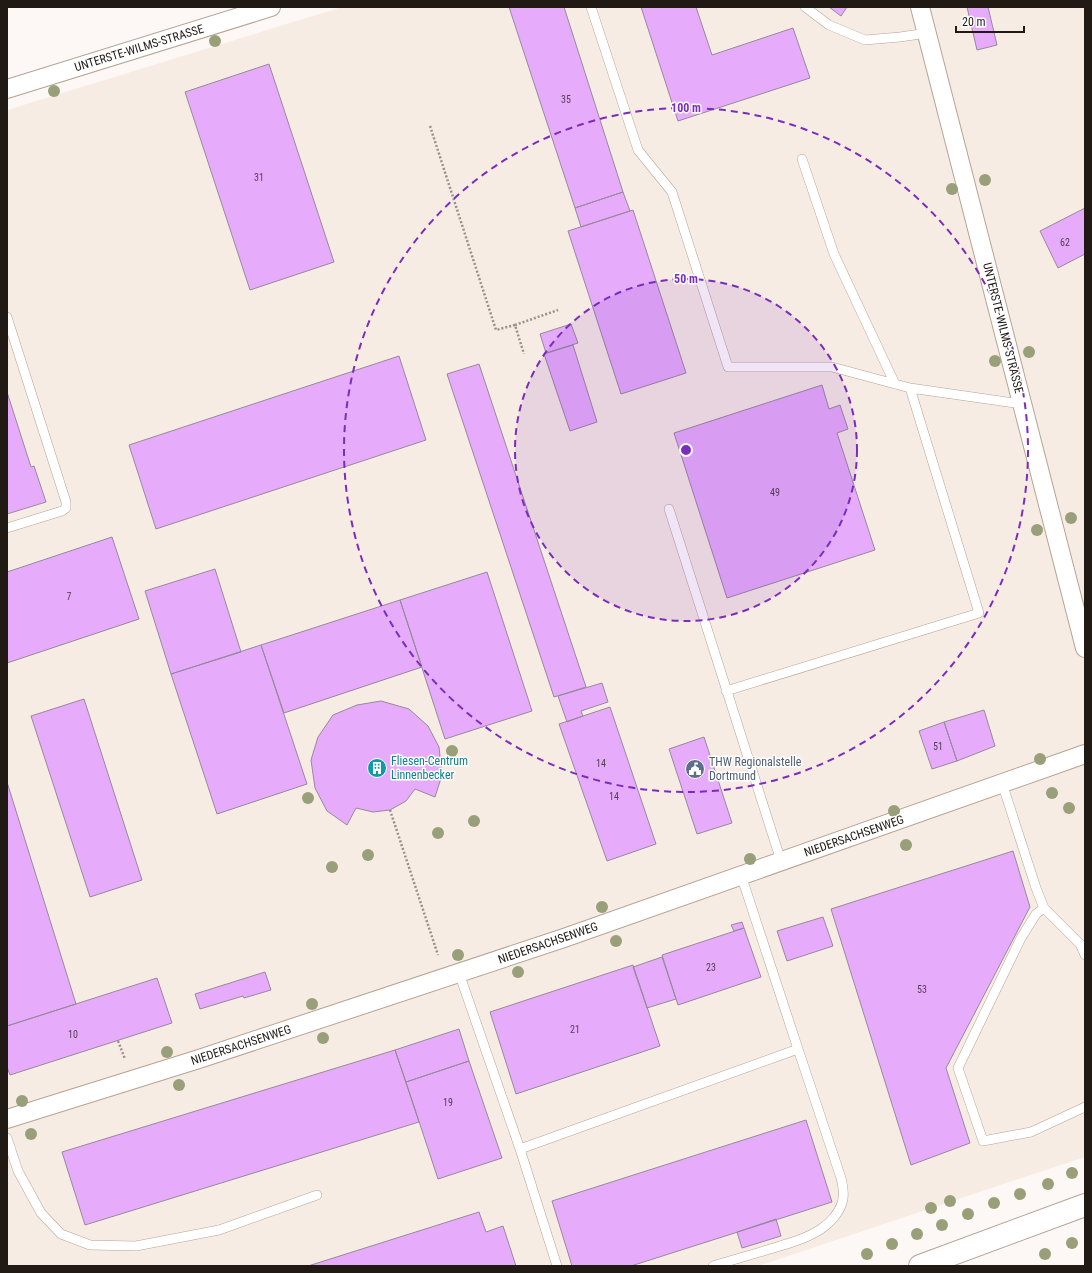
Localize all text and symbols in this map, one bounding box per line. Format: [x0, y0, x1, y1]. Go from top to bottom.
scale bar [956, 8, 1024, 34]
text: 20 m [962, 15, 986, 29]
street label: UNTERSTE-WILMS-STRASSE [73, 22, 205, 74]
house number: 35 [561, 94, 571, 105]
text: 100 m [671, 101, 701, 115]
house number: 31 [254, 172, 264, 183]
house number: 62 [1060, 237, 1070, 248]
street label: UNTERSTE-WILMS-STRASSE [980, 261, 1026, 395]
text: 50 m [674, 272, 698, 286]
centre of rings [679, 443, 693, 457]
house number: 49 [770, 487, 780, 498]
house number: 7 [67, 591, 72, 602]
house number: 51 [933, 741, 943, 752]
place label: Fliesen-Centrum Linnenbecker [391, 754, 468, 782]
place label: THW Regionalstelle Dortmund [709, 755, 802, 783]
building icon: Fliesen-Centrum Linnenbecker [366, 757, 388, 779]
house number: 14 [596, 758, 606, 769]
public building icon: THW Regionalstelle Dortmund [684, 758, 706, 780]
house number: 14 [609, 791, 619, 802]
street label: NIEDERSACHSENWEG [802, 812, 906, 860]
street label: NIEDERSACHSENWEG [496, 919, 600, 967]
house number: 23 [706, 962, 716, 973]
house number: 53 [917, 984, 927, 995]
street label: NIEDERSACHSENWEG [189, 1022, 293, 1068]
house number: 21 [570, 1024, 580, 1035]
house number: 10 [68, 1029, 78, 1040]
house number: 19 [443, 1097, 453, 1108]

